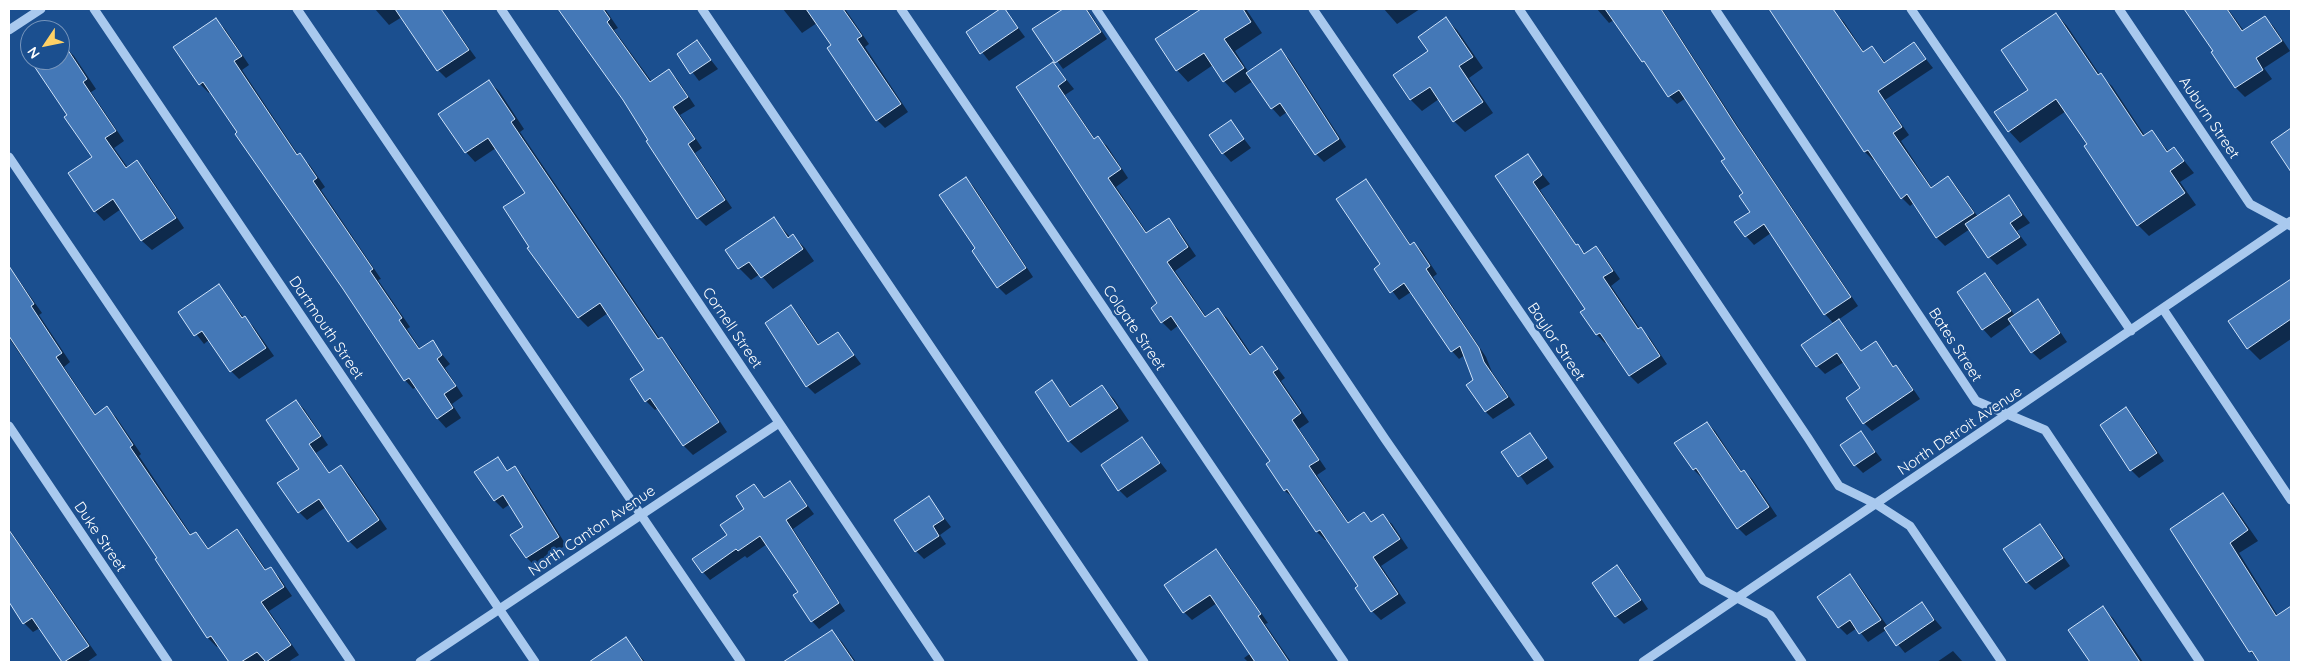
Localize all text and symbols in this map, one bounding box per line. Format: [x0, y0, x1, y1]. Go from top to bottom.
north arrow [20, 20, 70, 70]
text: N [23, 44, 44, 62]
street label: Auburn Street [2175, 73, 2243, 163]
street label: Dartmouth Street [285, 273, 367, 383]
street label: Colgate Street [1099, 282, 1169, 374]
street label: Cornell Street [698, 284, 766, 372]
street label: Baylor Street [1523, 299, 1589, 385]
street label: Bates Street [1924, 305, 1986, 385]
street label: North Detroit Avenue [1894, 383, 2026, 479]
street label: North Canton Avenue [525, 482, 659, 580]
street label: Duke Street [70, 499, 130, 575]

